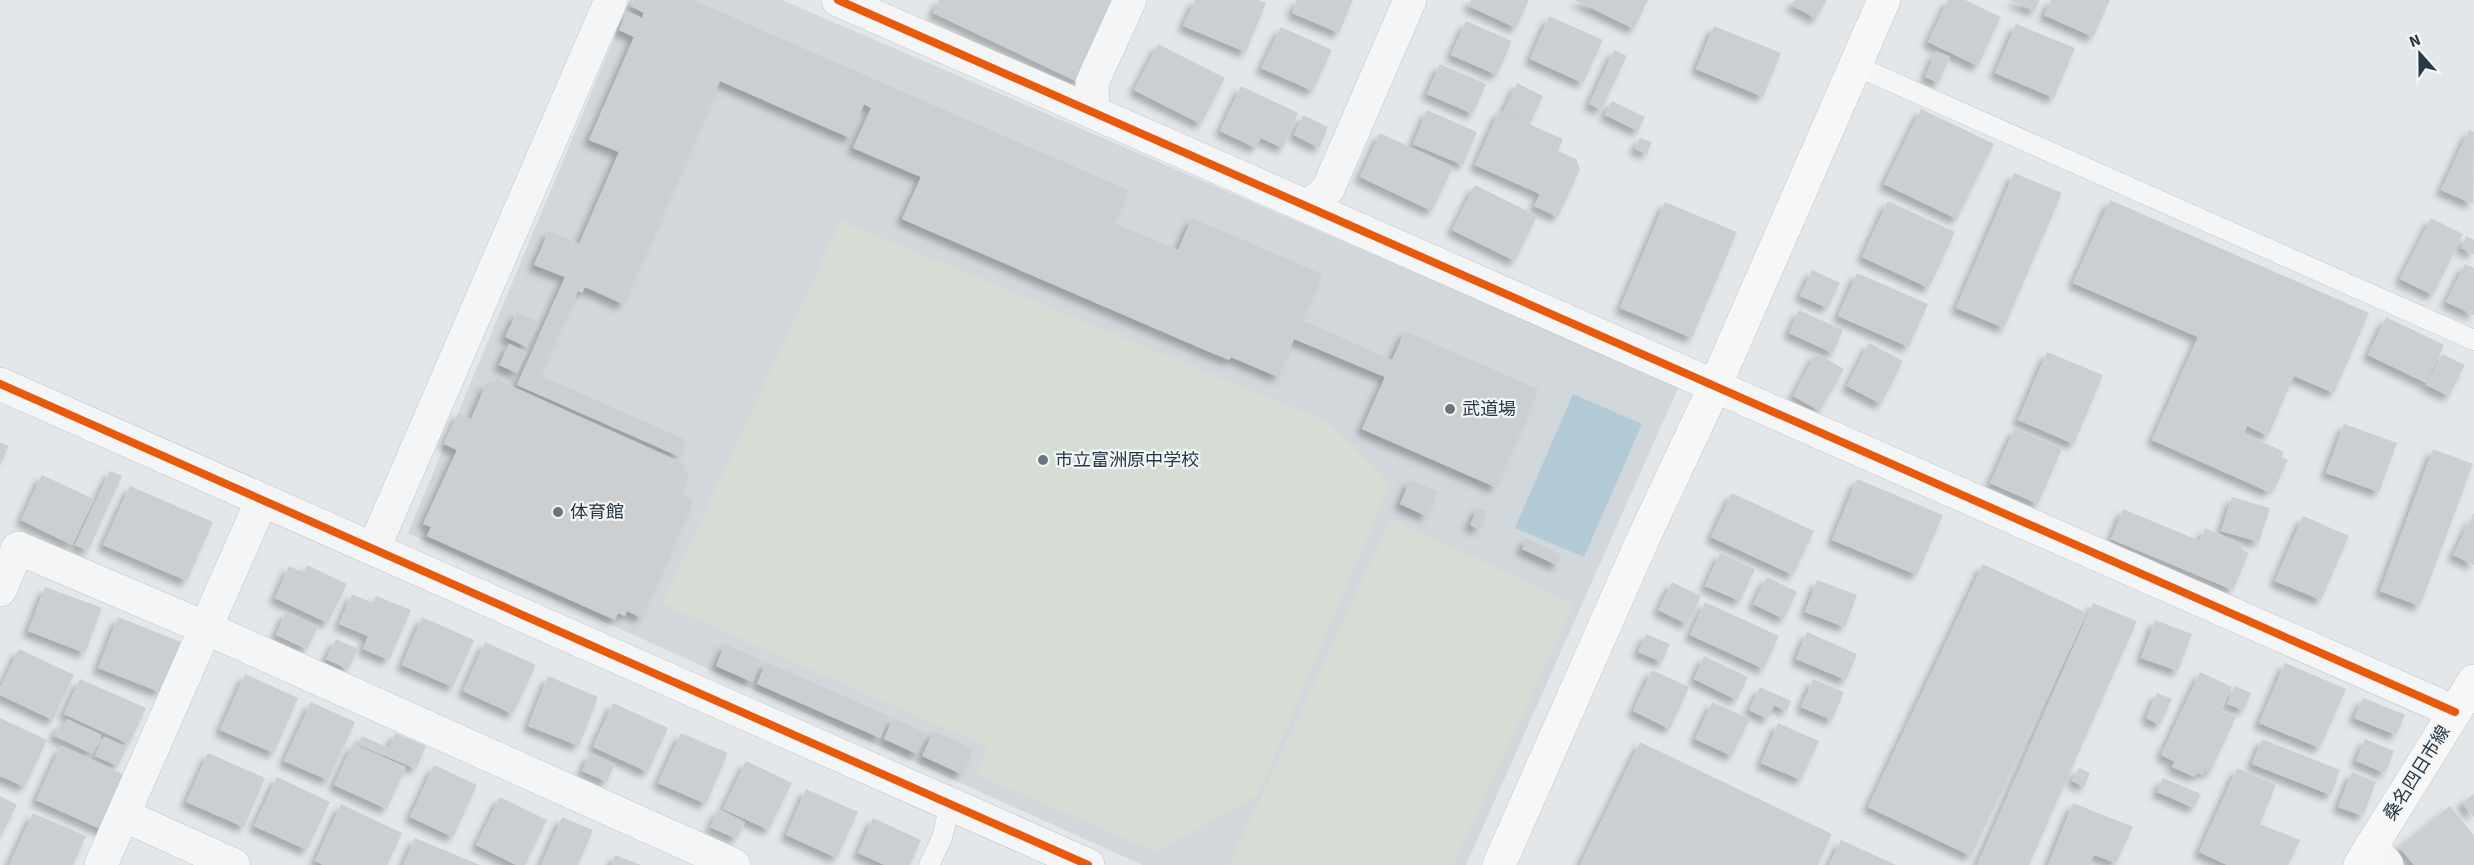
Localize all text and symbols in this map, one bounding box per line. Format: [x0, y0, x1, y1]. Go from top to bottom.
north arrow [2390, 24, 2450, 84]
text: N [2406, 29, 2424, 53]
place label: 武道場 [1462, 397, 1516, 422]
marker: 武道場 [1443, 402, 1457, 416]
place label: 市立富洲原中学校 [1055, 448, 1199, 473]
marker: 市立富洲原中学校 [1036, 453, 1050, 467]
place label: 体育館 [570, 500, 624, 525]
marker: 体育館 [551, 505, 565, 519]
street label: 桑名四日市線 [2378, 721, 2456, 825]

